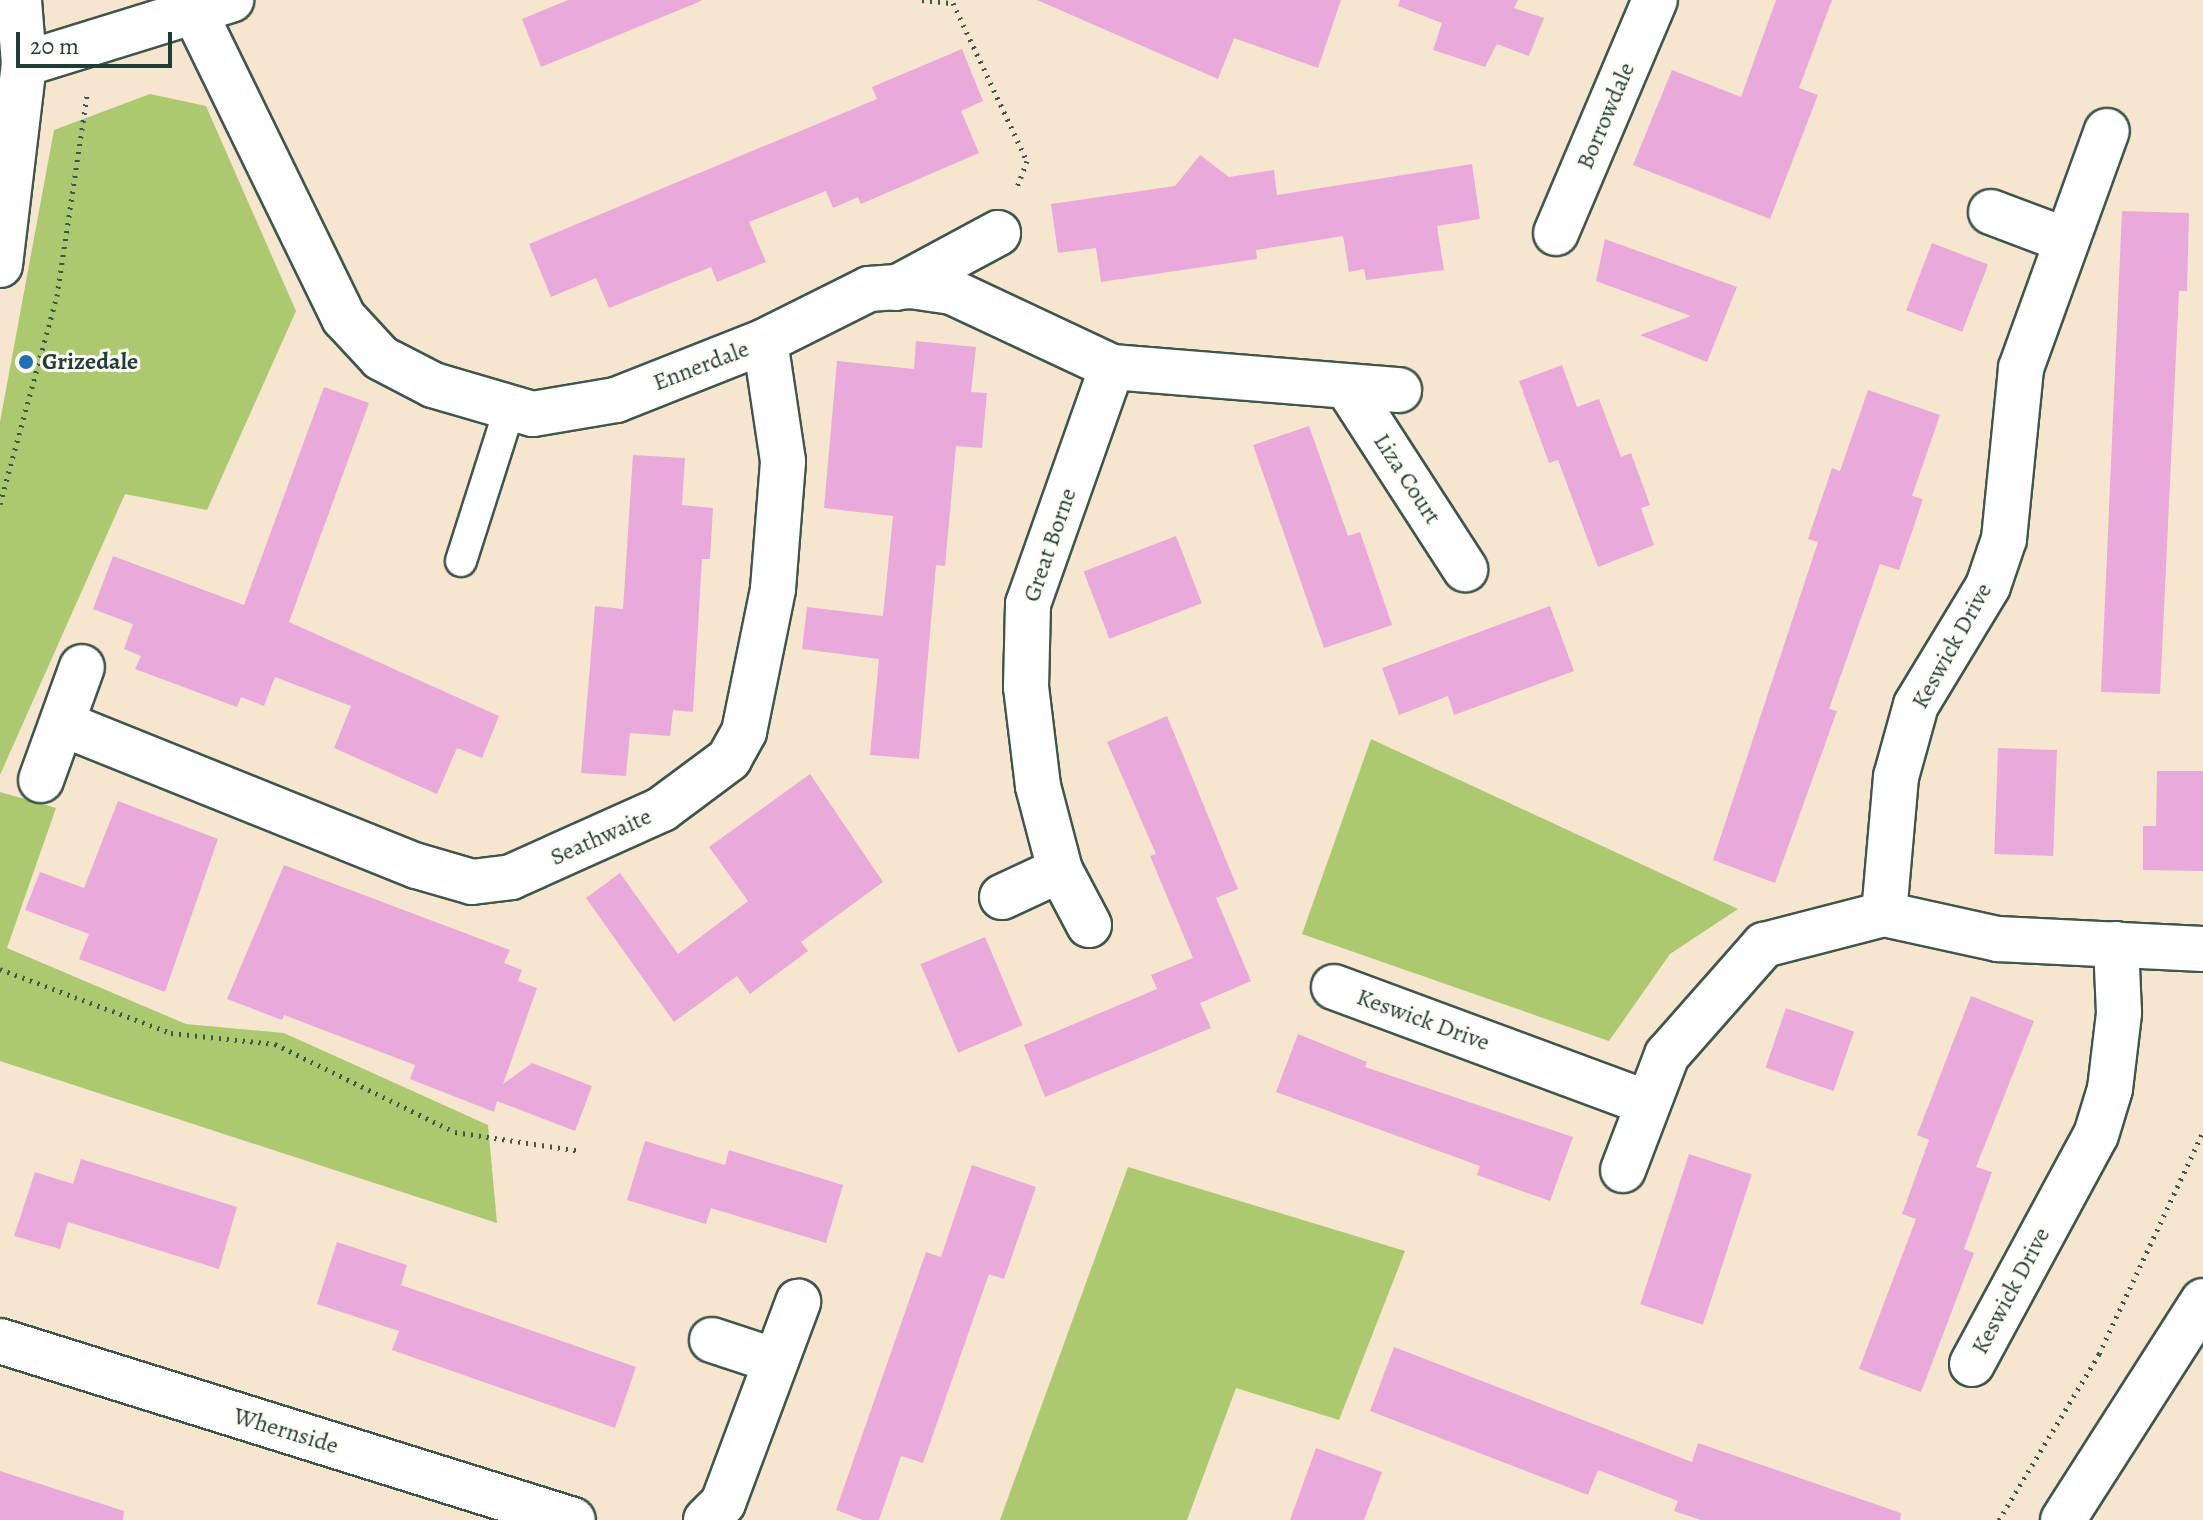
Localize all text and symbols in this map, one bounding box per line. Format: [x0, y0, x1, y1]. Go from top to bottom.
scale bar [20, 16, 176, 66]
text: 20 m [30, 30, 79, 62]
street label: Borrowdale [1571, 58, 1641, 174]
street label: Ennerdale [649, 335, 753, 397]
place label: Grizedale [42, 348, 138, 376]
marker: Grizedale [17, 353, 35, 371]
street label: Liza Court [1367, 428, 1447, 530]
street label: Great Borne [1017, 484, 1083, 606]
street label: Keswick Drive [1906, 578, 1998, 714]
street label: Seathwaite [546, 802, 656, 872]
street label: Keswick Drive [1353, 983, 1493, 1057]
street label: Keswick Drive [1966, 1223, 2056, 1359]
street label: Whernside [230, 1401, 342, 1461]

